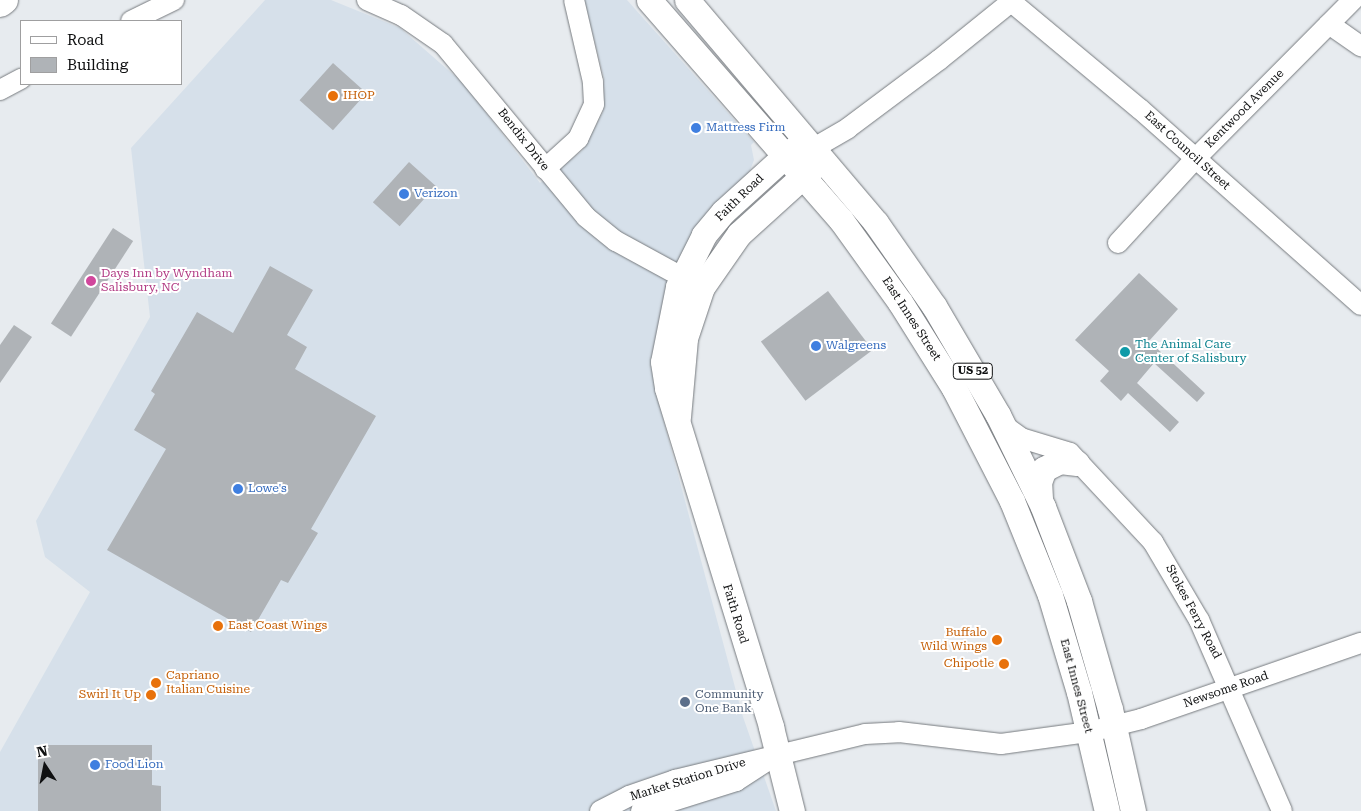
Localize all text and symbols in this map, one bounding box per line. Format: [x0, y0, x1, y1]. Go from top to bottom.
legend [20, 20, 182, 85]
text: Road [67, 31, 104, 49]
text: Building [67, 56, 128, 74]
street label: Kentwood Avenue [1203, 67, 1287, 151]
place label: IHOP [343, 89, 375, 103]
marker: IHOP [327, 90, 339, 102]
street label: Bendix Drive [494, 106, 552, 174]
street label: East Council Street [1141, 109, 1233, 193]
place label: Mattress Firm [706, 121, 785, 135]
marker: Mattress Firm [690, 122, 702, 134]
street label: Faith Road [713, 171, 767, 225]
place label: Verizon [414, 187, 458, 201]
marker: Verizon [398, 188, 410, 200]
place label: Days Inn by Wyndham Salisbury, NC [101, 267, 232, 295]
street label: East Innes Street [878, 274, 944, 364]
marker: Days Inn by Wyndham Salisbury, NC [85, 275, 97, 287]
place label: The Animal Care Center of Salisbury [1135, 338, 1247, 366]
place label: Walgreens [826, 339, 886, 353]
marker: Walgreens [810, 340, 822, 352]
marker: The Animal Care Center of Salisbury [1119, 346, 1131, 358]
road number: US 52 [952, 362, 994, 380]
place label: Lowe's [248, 482, 287, 496]
marker: Lowe's [232, 483, 244, 495]
street label: Stokes Ferry Road [1162, 562, 1224, 662]
street label: Faith Road [719, 582, 751, 646]
place label: East Coast Wings [228, 619, 327, 633]
marker: East Coast Wings [212, 620, 224, 632]
place label: Buffalo Wild Wings [920, 626, 987, 654]
marker: Buffalo Wild Wings [991, 634, 1003, 646]
street label: East Innes Street [1056, 637, 1096, 735]
place label: Chipotle [944, 657, 994, 671]
marker: Chipotle [998, 658, 1010, 670]
place label: Capriano Italian Cuisine [166, 669, 250, 697]
street label: Newsome Road [1182, 669, 1270, 711]
marker: Capriano Italian Cuisine [150, 677, 162, 689]
place label: Swirl It Up [79, 688, 141, 702]
place label: Community One Bank [695, 688, 764, 716]
marker: Swirl It Up [145, 689, 157, 701]
marker: Community One Bank [679, 696, 691, 708]
north arrow [20, 741, 70, 791]
text: N [35, 742, 49, 760]
street label: Market Station Drive [628, 756, 748, 804]
place label: Food Lion [105, 758, 163, 772]
marker: Food Lion [89, 759, 101, 771]

